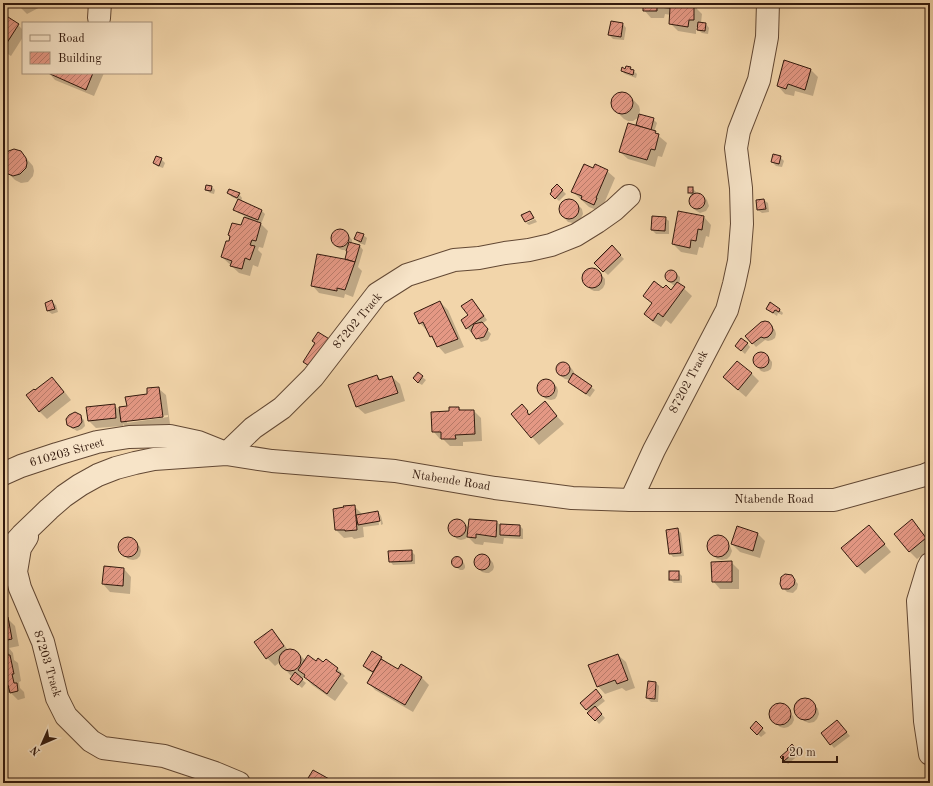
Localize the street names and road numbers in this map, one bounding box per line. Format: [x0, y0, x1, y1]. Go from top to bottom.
street label: 87202 Track [331, 291, 385, 351]
street label: 87202 Track [667, 349, 711, 415]
street label: 610203 Street [28, 437, 106, 469]
street label: Ntabende Road [411, 469, 491, 493]
street label: Ntabende Road [734, 494, 814, 506]
street label: 87203 Track [31, 629, 63, 699]

